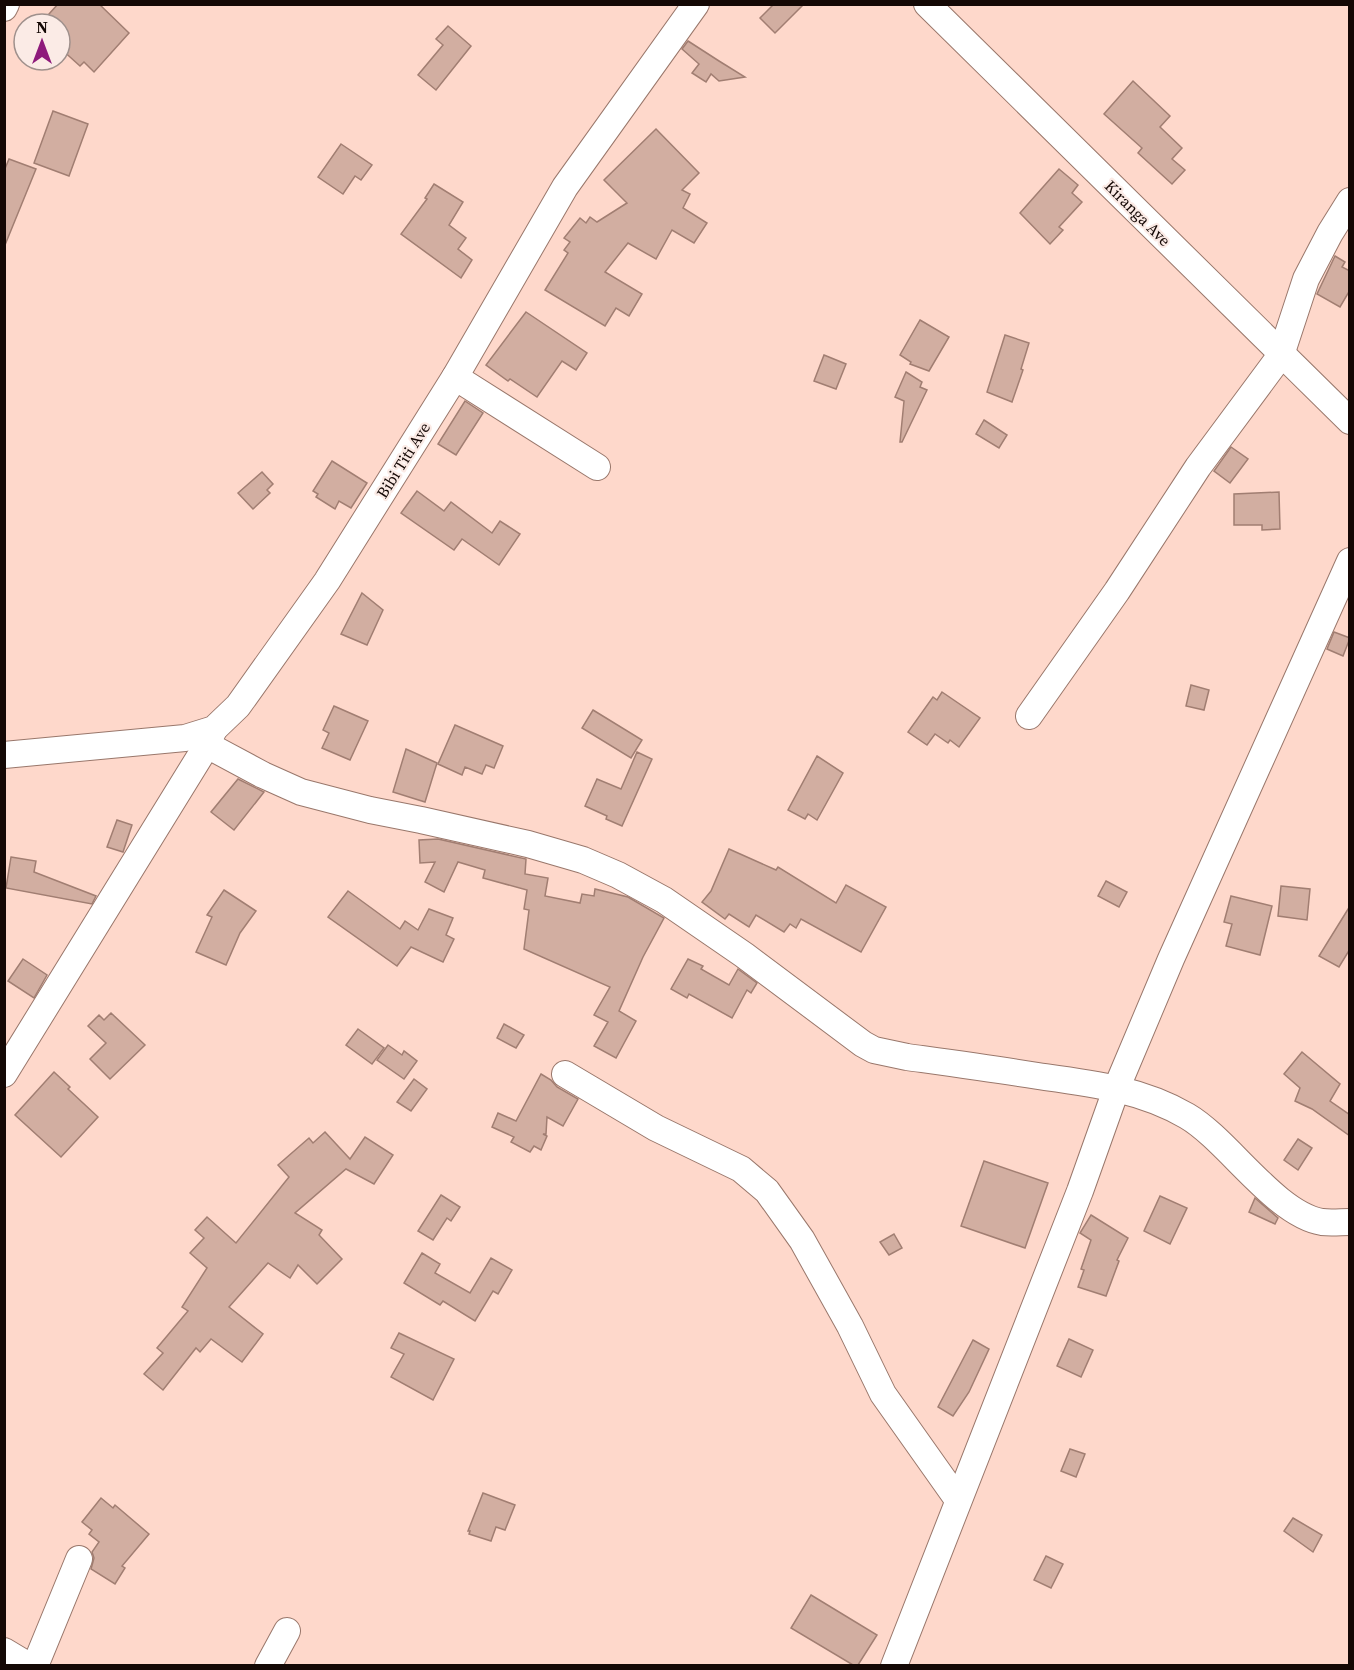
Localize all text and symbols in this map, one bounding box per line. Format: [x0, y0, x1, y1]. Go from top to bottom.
north arrow [12, 12, 72, 72]
text: N [36, 16, 48, 38]
street label: Kiranga Ave [1100, 175, 1176, 251]
street label: Bibi Titi Ave [371, 418, 435, 502]

